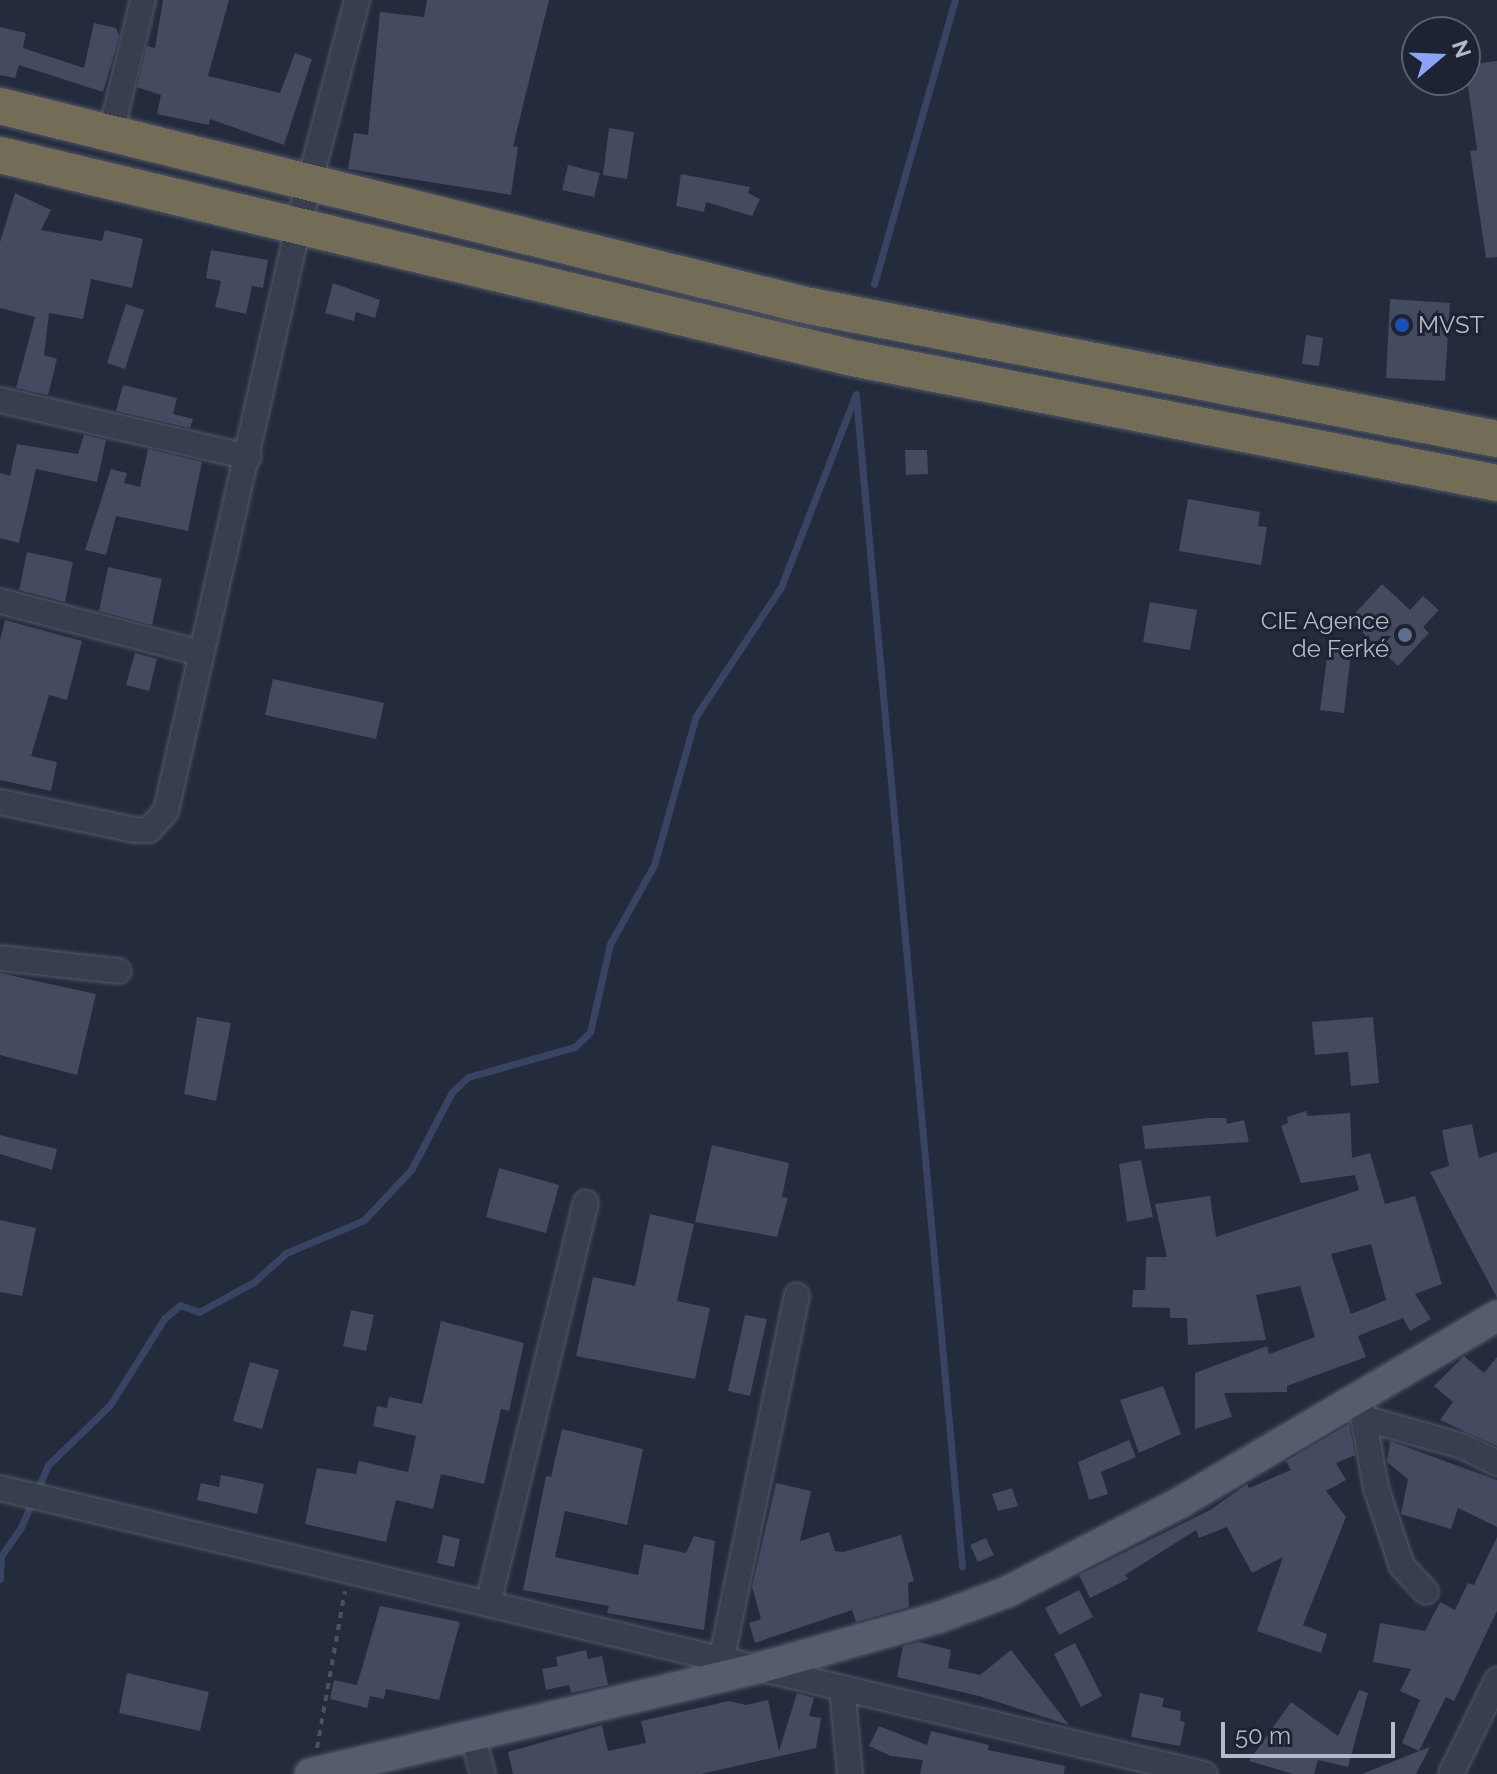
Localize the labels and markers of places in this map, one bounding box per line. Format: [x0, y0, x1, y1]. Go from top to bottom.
place label: MVST [1418, 311, 1484, 339]
marker: MVST [1393, 316, 1411, 334]
place label: CIE Agence de Ferké [1260, 607, 1389, 663]
marker: CIE Agence de Ferké [1396, 626, 1414, 644]

